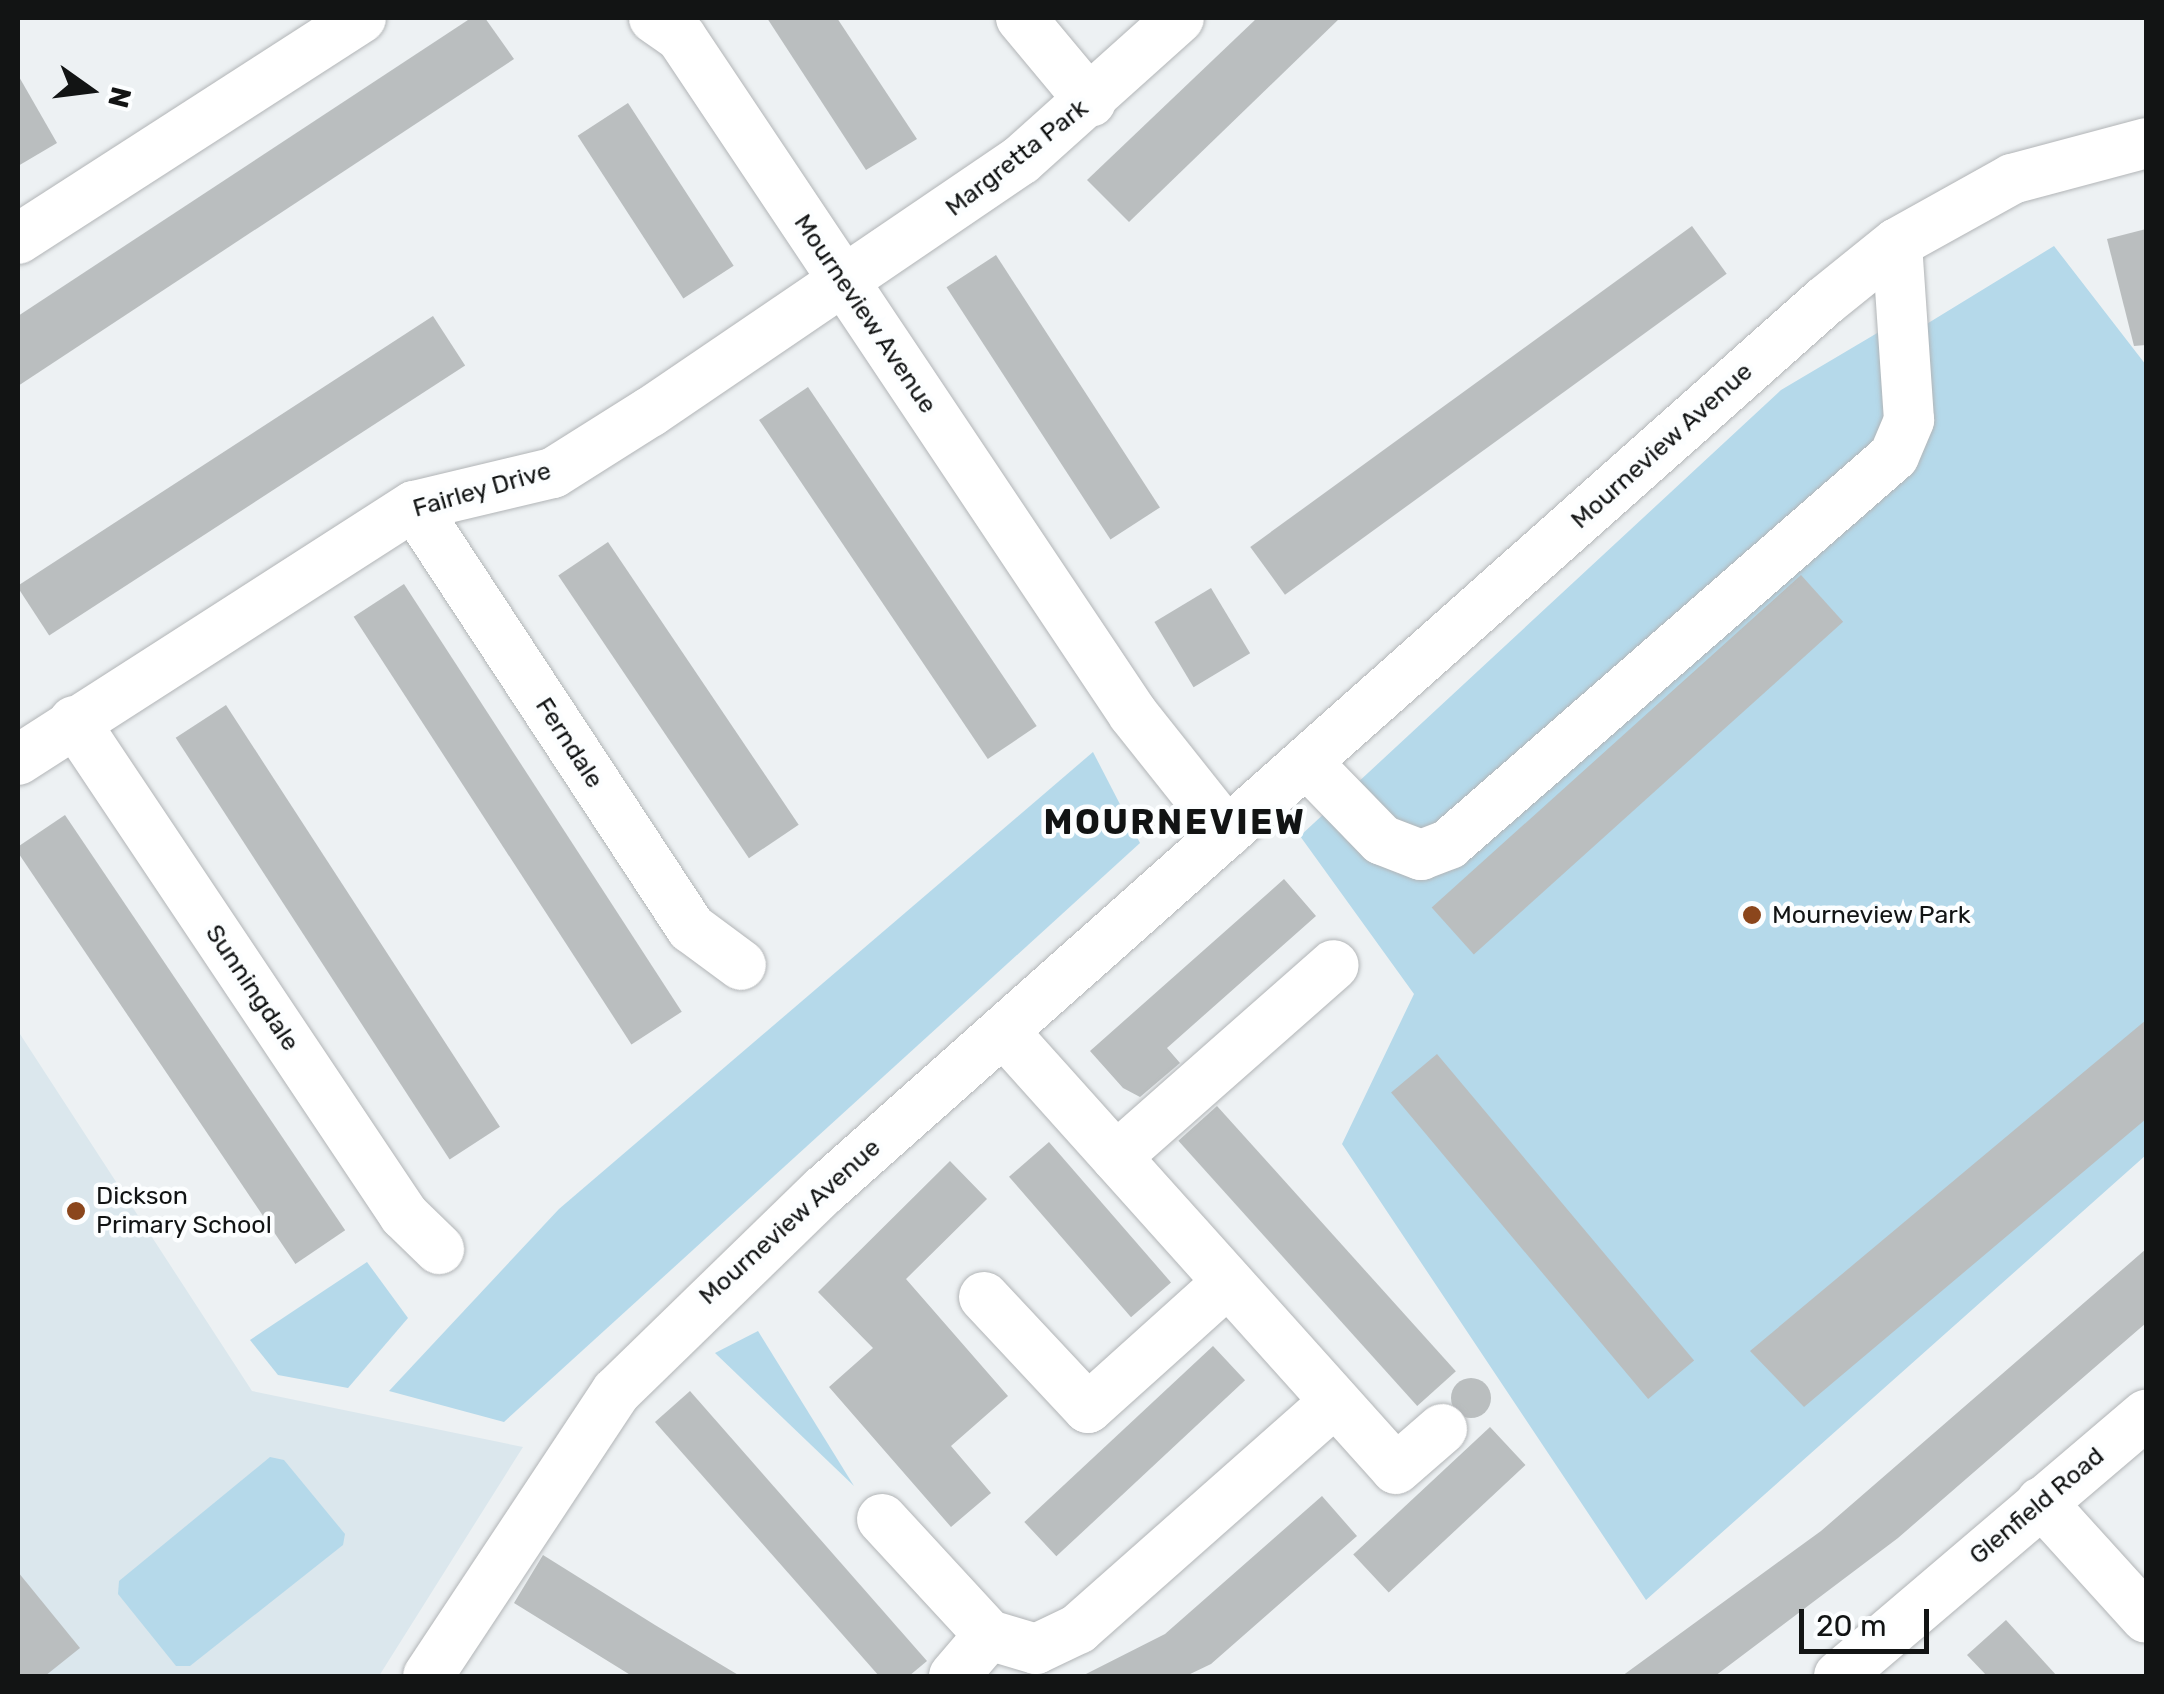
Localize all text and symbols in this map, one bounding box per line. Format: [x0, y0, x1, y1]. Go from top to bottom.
north arrow [40, 40, 140, 140]
text: N [101, 84, 138, 111]
street label: Margretta Park [940, 93, 1094, 223]
street label: Mourneview Avenue [787, 208, 943, 420]
street label: Mourneview Avenue [1565, 356, 1759, 536]
street label: Fairley Drive [409, 456, 555, 524]
street label: Ferndale [529, 692, 609, 794]
district label: MOURNEVIEW [1044, 801, 1306, 843]
place label: Mourneview Park [1772, 900, 1971, 930]
marker: Mourneview Park [1741, 904, 1763, 926]
street label: Sunningdale [199, 919, 305, 1057]
street label: Mourneview Avenue [693, 1132, 887, 1312]
place label: Dickson Primary School [96, 1182, 272, 1241]
marker: Dickson Primary School [65, 1200, 87, 1222]
street label: Glenfield Road [1964, 1441, 2110, 1571]
scale bar [1804, 1589, 1934, 1651]
text: 20 m [1816, 1608, 1887, 1644]

